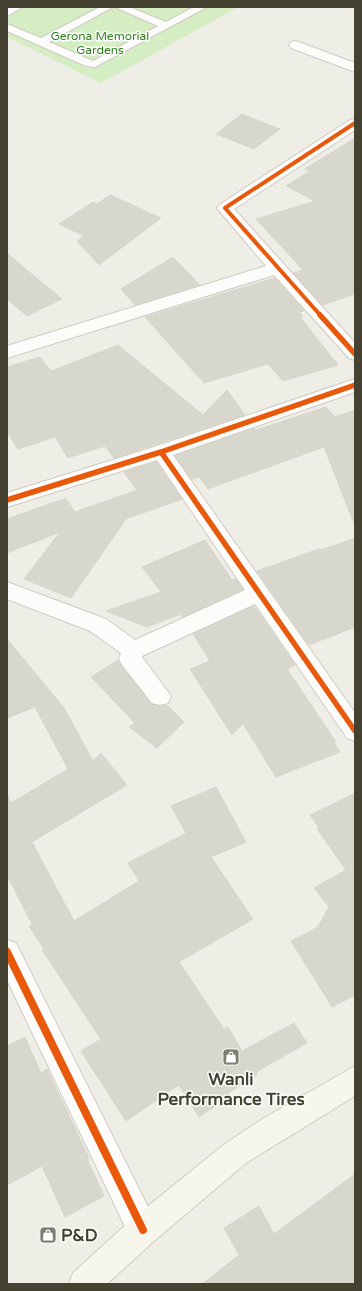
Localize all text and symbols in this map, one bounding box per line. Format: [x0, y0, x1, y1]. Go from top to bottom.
park label: Gerona Memorial Gardens [51, 29, 149, 57]
shop icon: Wanli Performance Tires [221, 1047, 241, 1067]
place label: Wanli Performance Tires [157, 1069, 305, 1110]
shop icon: P&D [38, 1225, 58, 1245]
place label: P&D [61, 1225, 98, 1246]

